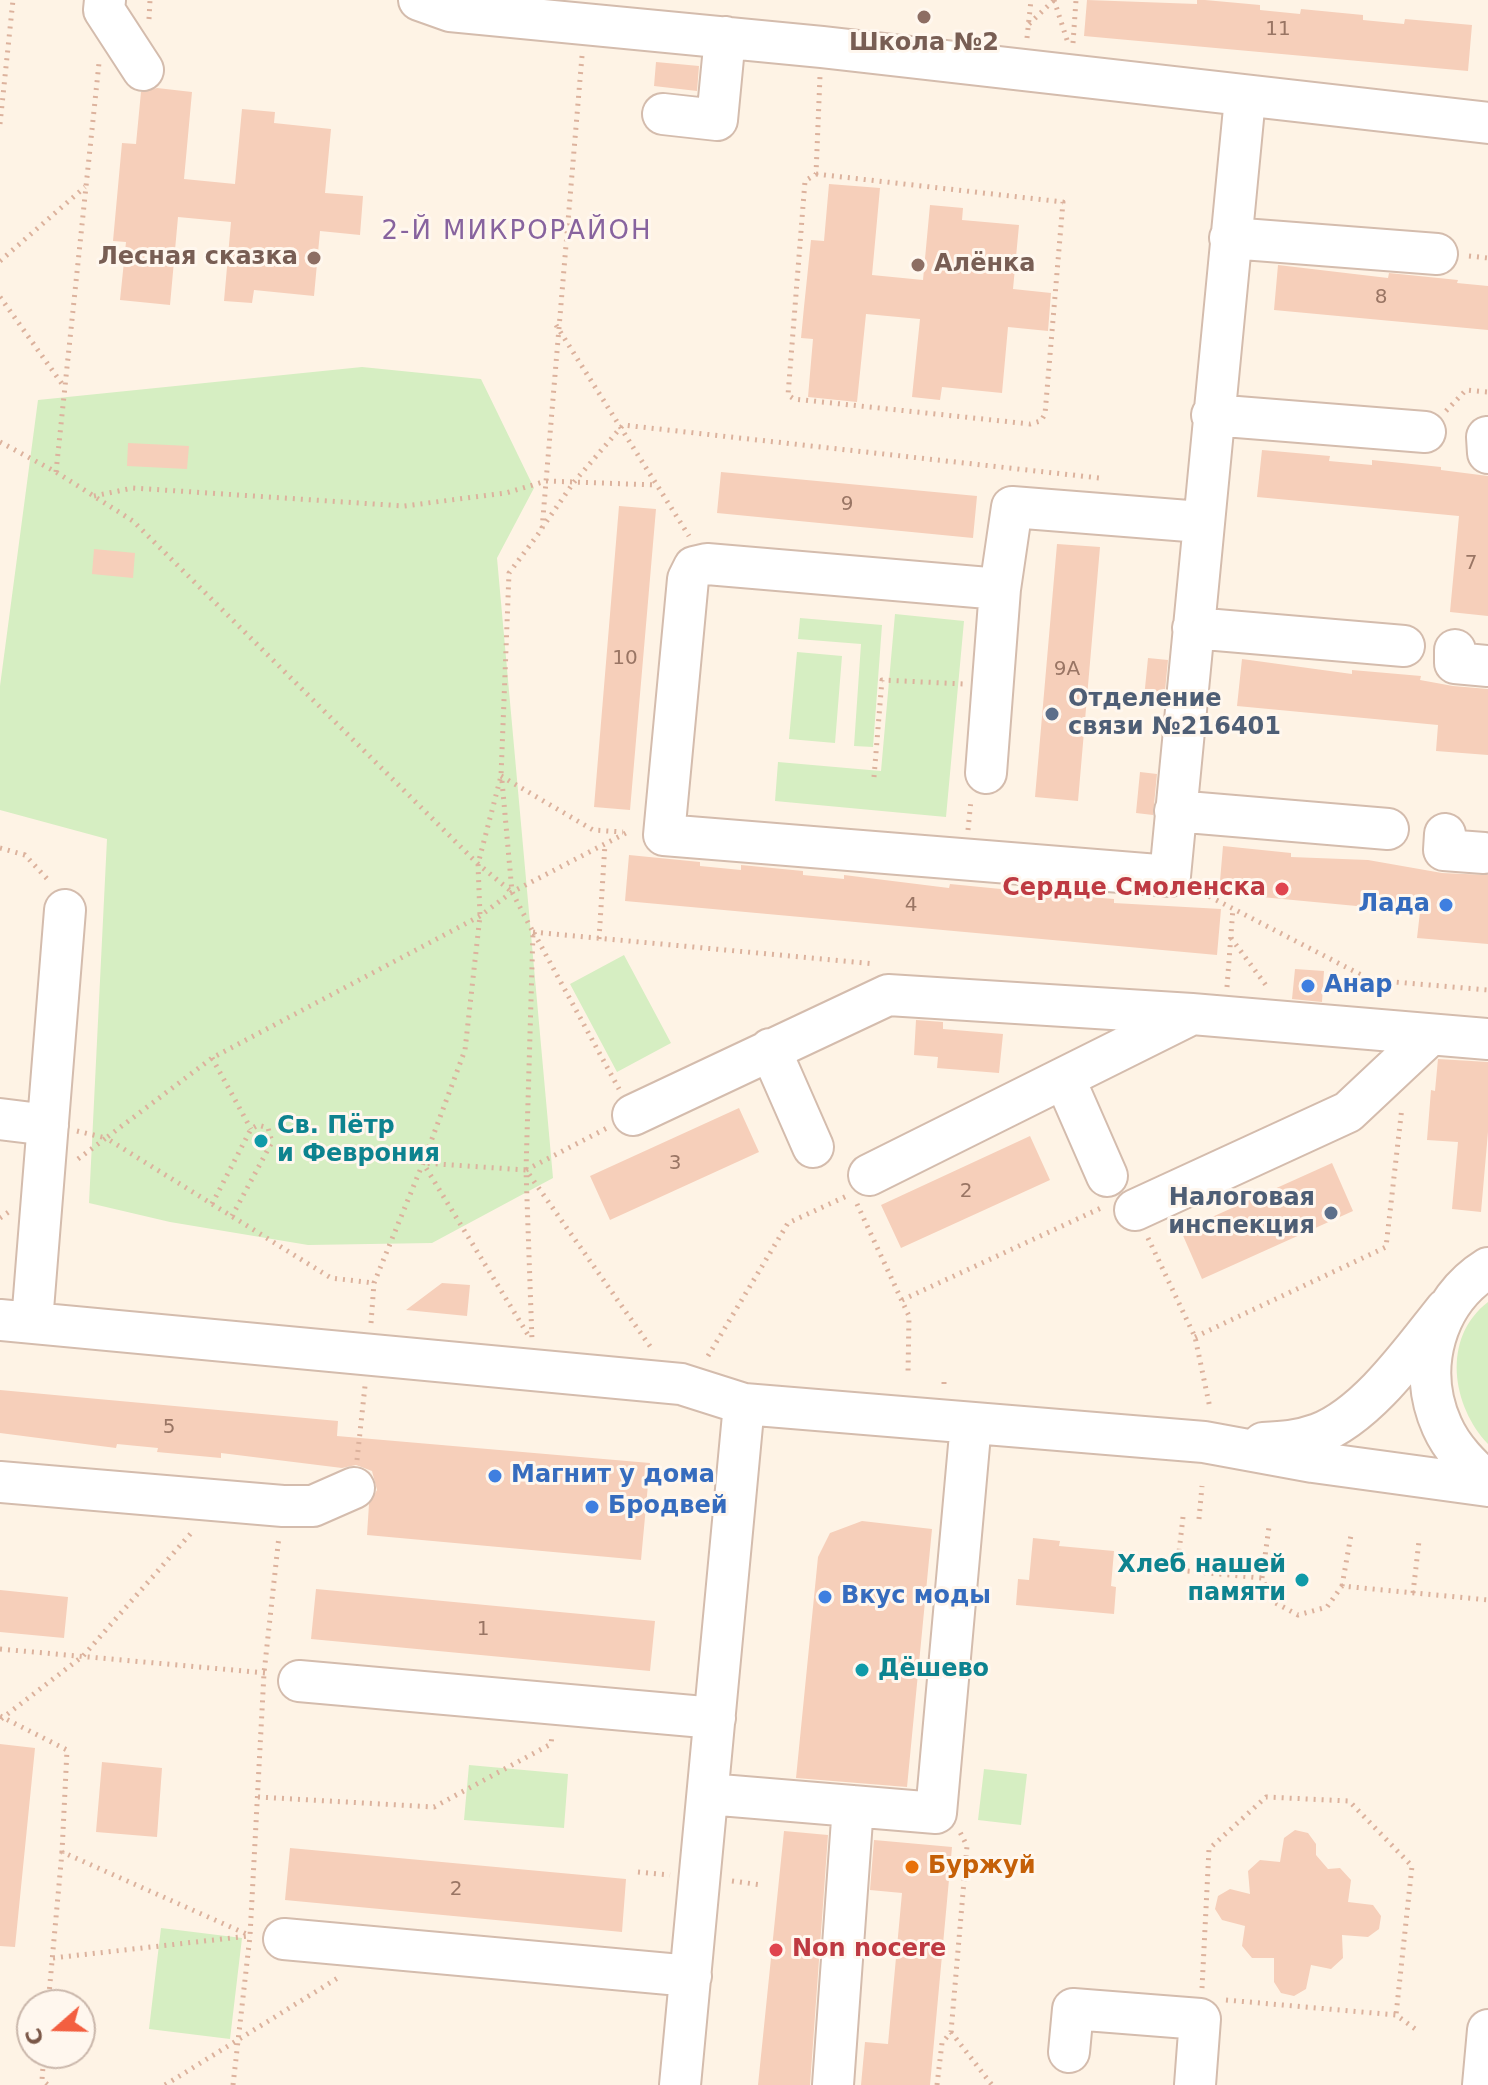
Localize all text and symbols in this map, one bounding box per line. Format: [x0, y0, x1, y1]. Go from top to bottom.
marker: Школа №2 [915, 8, 933, 26]
house number: 11 [1265, 18, 1291, 42]
place label: Школа №2 [849, 30, 999, 58]
district label: 2-Й МИКРОРАЙОН [381, 216, 653, 248]
place label: Лесная сказка [98, 244, 298, 272]
marker: Лесная сказка [305, 249, 323, 267]
place label: Алёнка [934, 251, 1035, 279]
marker: Алёнка [909, 256, 927, 274]
house number: 8 [1375, 286, 1387, 310]
house number: 9 [841, 493, 853, 517]
house number: 7 [1465, 552, 1477, 576]
house number: 10 [612, 647, 638, 671]
house number: 9А [1054, 658, 1080, 682]
place label: Отделение связи №216401 [1068, 686, 1281, 742]
marker: Отделение связи №216401 [1043, 705, 1061, 723]
place label: Сердце Смоленска [1002, 875, 1266, 903]
marker: Сердце Смоленска [1273, 880, 1291, 898]
place label: Лада [1358, 891, 1430, 919]
house number: 4 [905, 894, 917, 918]
marker: Лада [1437, 896, 1455, 914]
place label: Анар [1324, 972, 1393, 1000]
marker: Анар [1299, 977, 1317, 995]
place label: Св. Пётр и Феврония [277, 1113, 440, 1169]
marker: Св. Пётр и Феврония [252, 1132, 270, 1150]
house number: 3 [669, 1152, 681, 1176]
house number: 2 [960, 1180, 972, 1204]
place label: Налоговая инспекция [1168, 1185, 1315, 1241]
marker: Налоговая инспекция [1322, 1204, 1340, 1222]
house number: 5 [163, 1416, 175, 1440]
place label: Магнит у дома [511, 1462, 715, 1490]
marker: Магнит у дома [486, 1467, 504, 1485]
place label: Бродвей [608, 1493, 728, 1521]
marker: Бродвей [583, 1498, 601, 1516]
place label: Хлеб нашей памяти [1117, 1552, 1286, 1608]
marker: Хлеб нашей памяти [1293, 1571, 1311, 1589]
place label: Вкус моды [841, 1583, 991, 1611]
marker: Вкус моды [816, 1588, 834, 1606]
house number: 1 [477, 1618, 489, 1642]
place label: Дёшево [878, 1656, 989, 1684]
marker: Дёшево [853, 1661, 871, 1679]
place label: Буржуй [928, 1853, 1035, 1881]
marker: Буржуй [903, 1858, 921, 1876]
house number: 2 [450, 1878, 462, 1902]
place label: Non nocere [792, 1936, 946, 1964]
marker: Non nocere [767, 1941, 785, 1959]
north arrow [16, 1989, 96, 2069]
text: С [20, 2025, 49, 2049]

